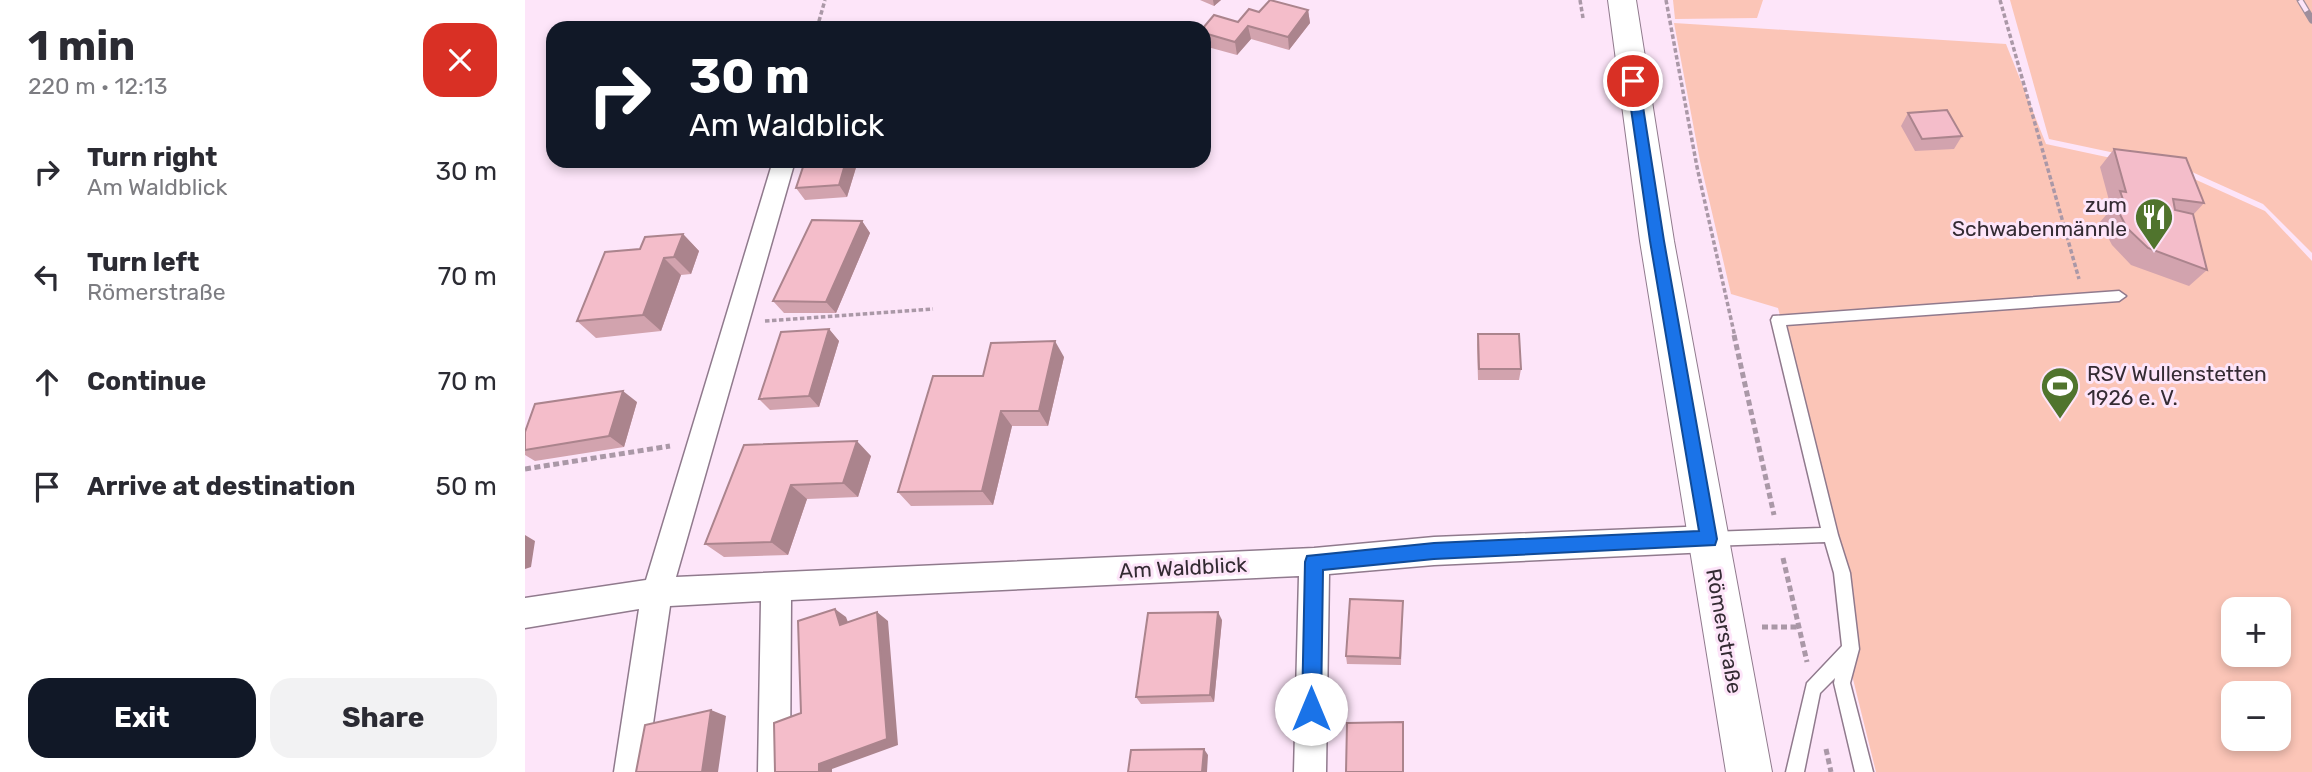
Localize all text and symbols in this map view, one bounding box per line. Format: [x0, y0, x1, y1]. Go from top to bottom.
text: 1 min [28, 21, 135, 71]
button: close [423, 23, 497, 97]
text: 30 m [689, 47, 810, 105]
icon: right [574, 49, 665, 140]
pin [1603, 51, 1663, 111]
icon: arrive [1614, 62, 1652, 100]
text: 220 m · 12:13 [28, 72, 167, 100]
text: Am Waldblick [689, 106, 884, 144]
text: Turn right [87, 142, 217, 173]
icon: right [28, 153, 66, 191]
text: 30 m [435, 156, 497, 187]
text: Am Waldblick [87, 173, 227, 201]
place label: zum Schwabenmännle [1952, 192, 2127, 241]
restaurant icon: zum Schwabenmännle [2133, 196, 2175, 251]
text: Turn left [87, 247, 199, 278]
icon: left [28, 258, 66, 296]
text: 70 m [438, 261, 497, 292]
text: Römerstraße [87, 278, 226, 306]
place label: RSV Wullenstetten 1926 e. V. [2087, 361, 2267, 410]
icon: ahead [28, 363, 66, 401]
sports icon: RSV Wullenstetten 1926 e. V. [2039, 365, 2081, 420]
text: Continue [87, 366, 206, 397]
text: 70 m [438, 366, 497, 397]
icon: arrive [28, 468, 66, 506]
text: Arrive at destination [87, 471, 355, 502]
text: 50 m [436, 471, 497, 502]
street label: Am Waldblick [1118, 552, 1248, 583]
street label: Römerstraße [1701, 566, 1748, 695]
map controls [2221, 597, 2291, 751]
button: + [2221, 597, 2291, 667]
position arrow [1274, 672, 1348, 746]
button: Exit [28, 678, 256, 758]
button: Share [270, 678, 497, 758]
button: − [2221, 681, 2291, 751]

